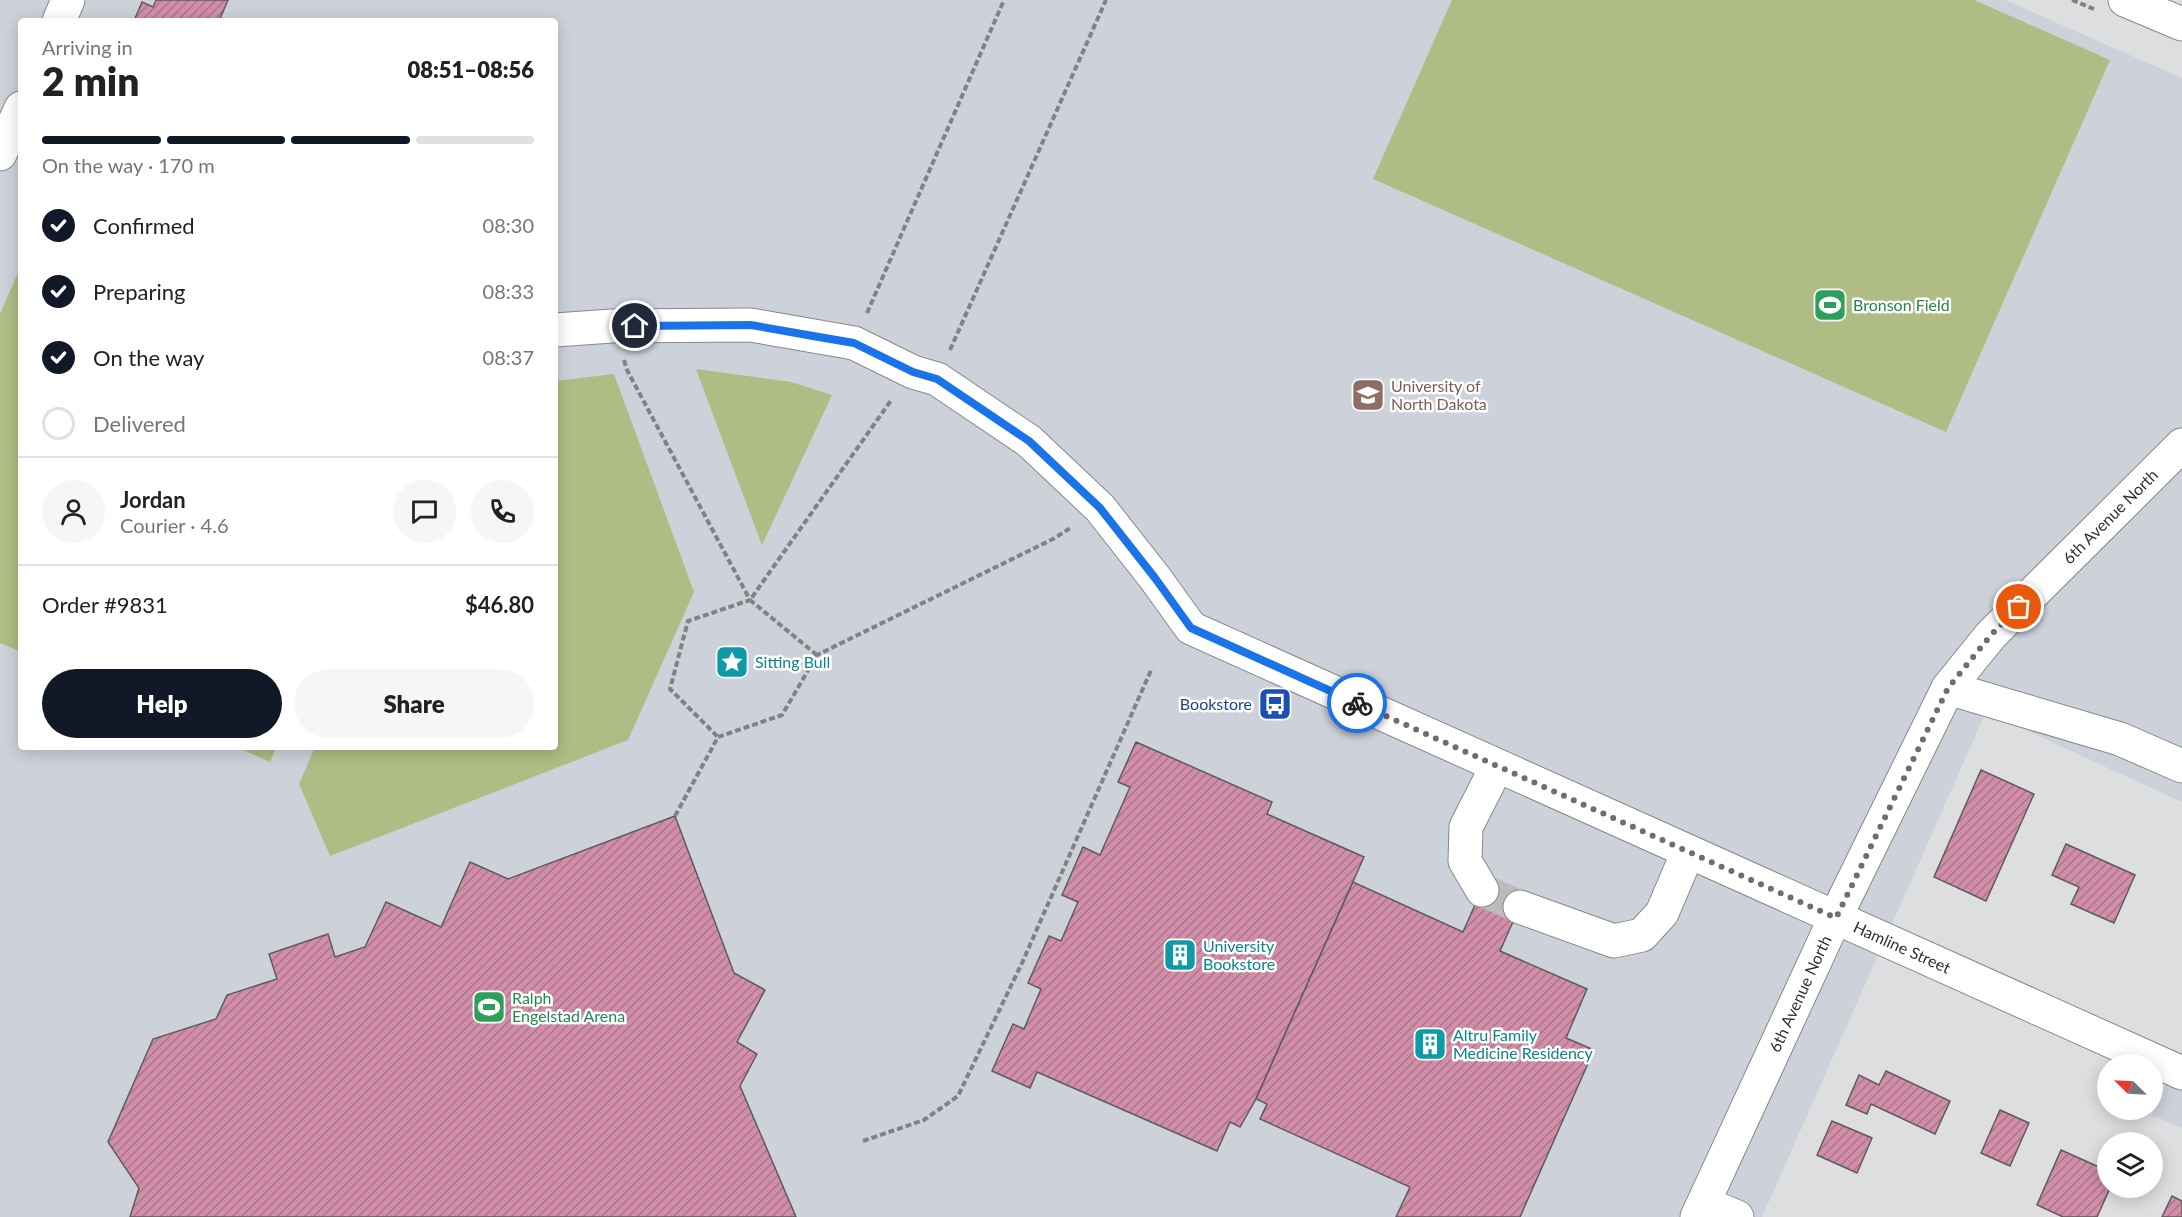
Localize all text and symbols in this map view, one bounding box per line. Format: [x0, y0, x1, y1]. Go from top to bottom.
text: Arriving in [42, 35, 133, 59]
text: 08:51–08:56 [408, 56, 534, 83]
text: 2 min [42, 58, 139, 104]
text: On the way · 170 m [42, 153, 215, 177]
icon: check [42, 209, 75, 242]
text: Confirmed [93, 212, 195, 239]
text: 08:30 [483, 213, 534, 237]
icon: check [42, 275, 75, 308]
text: Preparing [93, 278, 185, 305]
text: 08:33 [483, 279, 534, 303]
sports icon: Bronson Field [1812, 287, 1848, 323]
place label: Bronson Field [1853, 295, 1950, 314]
pin [609, 300, 660, 351]
icon: home [618, 309, 651, 342]
icon: check [42, 341, 75, 374]
text: On the way [93, 344, 204, 371]
text: 08:37 [483, 345, 534, 369]
place label: University of North Dakota [1391, 376, 1487, 413]
school or university icon: University of North Dakota [1350, 377, 1386, 413]
text: Delivered [93, 410, 186, 437]
street label: 6th Avenue North [2058, 465, 2161, 567]
button: person [42, 480, 105, 543]
button: chat [393, 480, 456, 543]
button: phone [471, 480, 534, 543]
text: Jordan [120, 486, 186, 513]
text: Courier · 4.6 [120, 513, 229, 537]
pin [1993, 581, 2044, 632]
icon: bag [2002, 590, 2035, 623]
text: Order #9831 [42, 591, 168, 618]
text: $46.80 [465, 591, 534, 618]
place icon: Sitting Bull [714, 644, 750, 680]
place label: Sitting Bull [755, 652, 830, 671]
button: Help [42, 669, 282, 738]
button: Share [294, 669, 534, 738]
courier [1327, 673, 1387, 733]
bus stop icon: Bookstore [1257, 686, 1293, 722]
icon: bike [1341, 687, 1374, 720]
place label: Bookstore [1180, 694, 1252, 713]
street label: Hamline Street [1851, 917, 1954, 977]
street label: 6th Avenue North [1765, 932, 1835, 1055]
place label: University Bookstore [1203, 936, 1275, 973]
building icon: University Bookstore [1162, 937, 1198, 973]
place label: Ralph Engelstad Arena [512, 988, 625, 1025]
sports icon: Ralph Engelstad Arena [471, 989, 507, 1025]
place label: Altru Family Medicine Residency [1453, 1025, 1594, 1062]
building icon: Altru Family Medicine Residency [1412, 1026, 1448, 1062]
north arrow [2097, 1054, 2163, 1120]
map controls [2097, 1054, 2163, 1198]
button: layers [2097, 1132, 2163, 1198]

